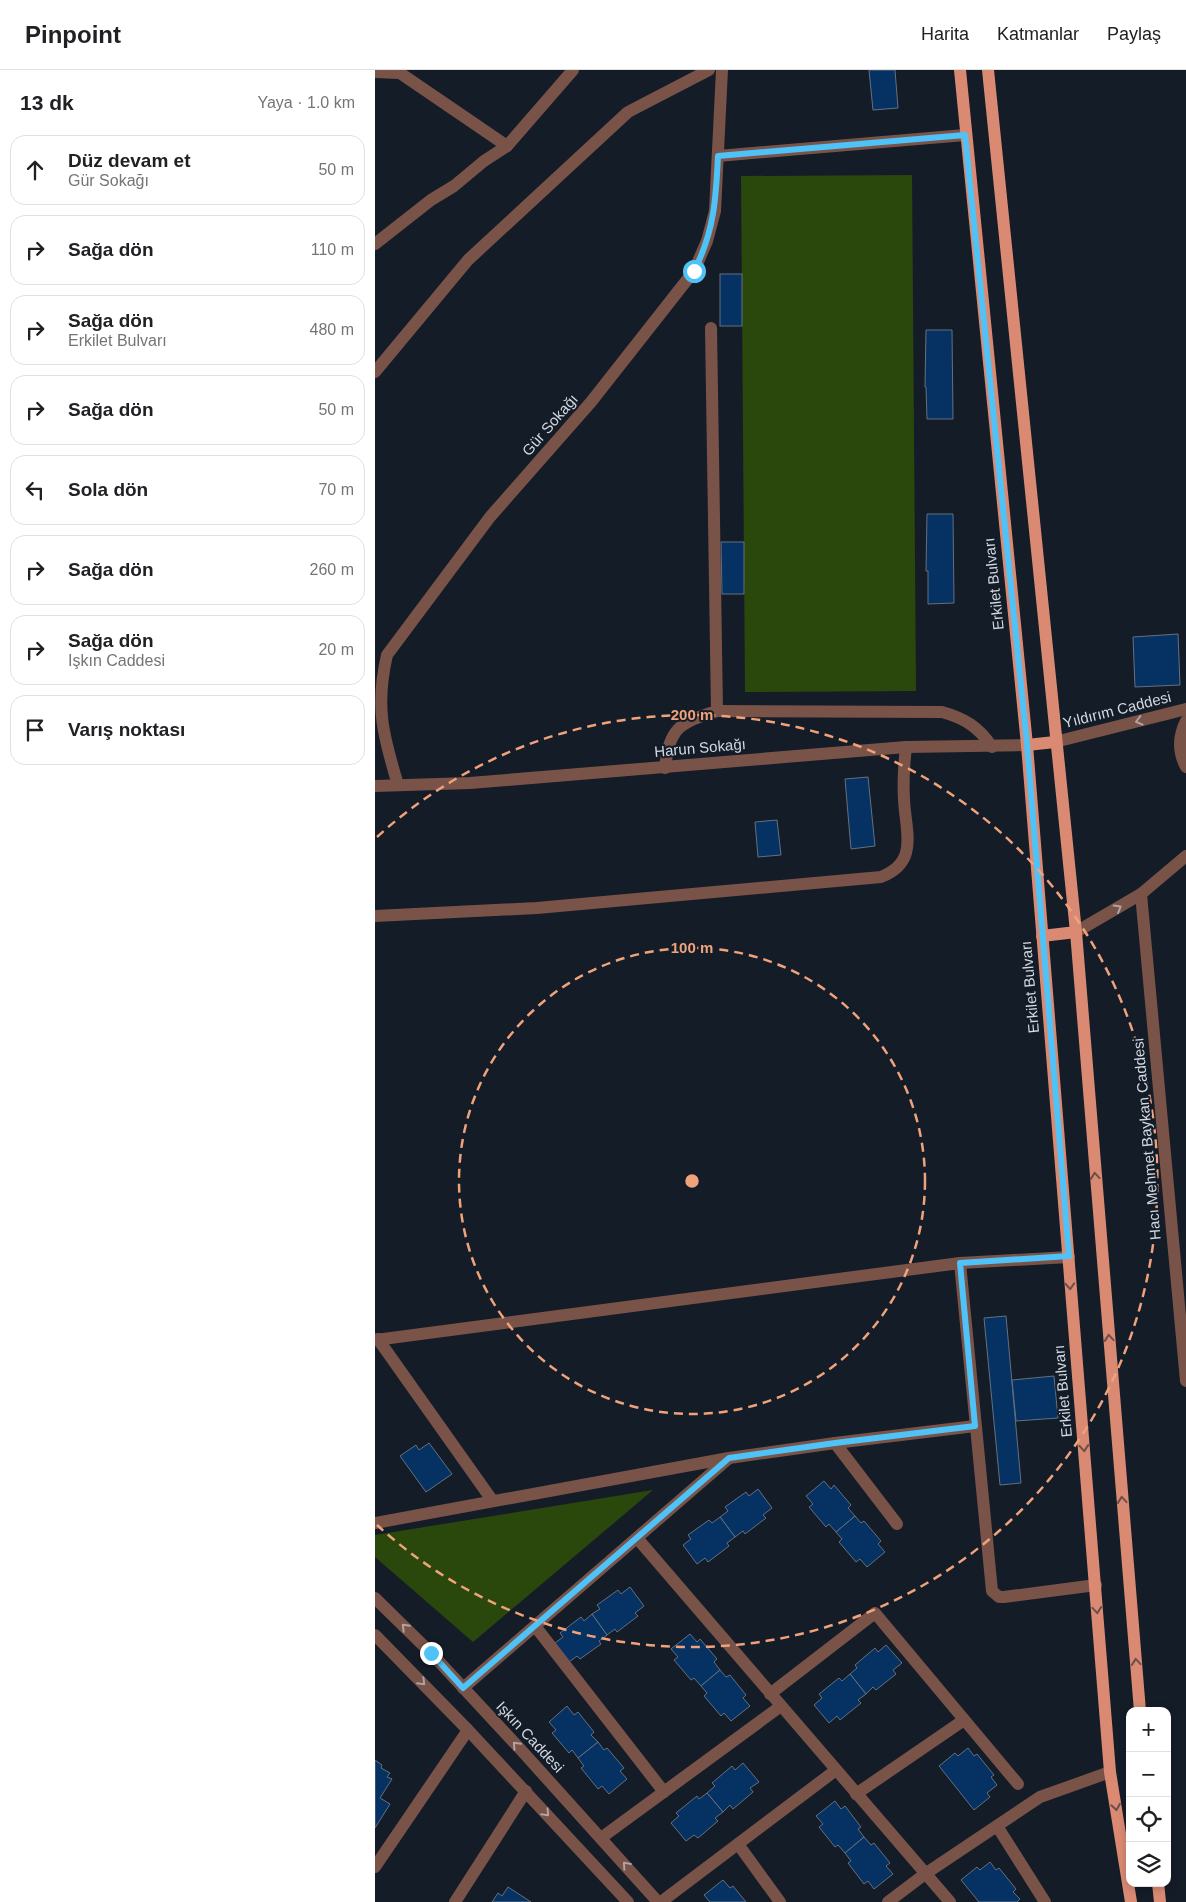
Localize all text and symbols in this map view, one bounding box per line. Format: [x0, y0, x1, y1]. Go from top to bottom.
text: Pinpoint [25, 21, 121, 48]
text: Harita [921, 24, 969, 44]
text: Katmanlar [997, 24, 1079, 44]
text: Paylaş [1107, 24, 1161, 44]
text: 13 dk [20, 91, 74, 114]
text: Yaya · 1.0 km [257, 94, 355, 111]
text: Düz devam et [68, 150, 190, 171]
icon: ahead [21, 156, 49, 184]
text: 50 m [318, 161, 354, 178]
text: Gür Sokağı [68, 172, 149, 189]
icon: right [21, 236, 49, 264]
text: Sağa dön [68, 239, 154, 260]
text: 110 m [311, 241, 354, 258]
route start [683, 260, 706, 283]
text: Sağa dön [68, 310, 154, 331]
icon: right [21, 316, 49, 344]
text: 480 m [310, 321, 354, 338]
text: Erkilet Bulvarı [68, 332, 167, 349]
street label: Gür Sokağı [518, 390, 581, 459]
icon: right [21, 396, 49, 424]
text: Sağa dön [68, 399, 154, 420]
text: 50 m [318, 401, 354, 418]
icon: left [21, 476, 49, 504]
text: Sola dön [68, 479, 148, 500]
text: 70 m [318, 481, 354, 498]
street label: Erkilet Bulvarı [980, 537, 1007, 631]
icon: right [21, 556, 49, 584]
text: Sağa dön [68, 559, 154, 580]
text: 260 m [310, 561, 354, 578]
text: Sağa dön [68, 630, 154, 651]
icon: right [21, 636, 49, 664]
text: 20 m [318, 641, 354, 658]
text: Işkın Caddesi [68, 652, 165, 669]
street label: Yıldırım Caddesi [1061, 688, 1173, 731]
text: 200 m [671, 706, 713, 723]
one-way arrow [1134, 715, 1143, 726]
icon: arrive [21, 716, 49, 744]
text: Varış noktası [68, 719, 185, 740]
street label: Harun Sokağı [654, 735, 746, 760]
one-way arrow [1112, 904, 1121, 914]
text: 100 m [671, 939, 713, 956]
street label: Erkilet Bulvarı [1017, 940, 1042, 1034]
street label: Hacı Mehmet Baykan Caddesi [1129, 1037, 1164, 1241]
centre of rings [683, 1172, 701, 1190]
one-way arrow [1090, 1172, 1101, 1180]
one-way arrow [1065, 1282, 1076, 1290]
one-way arrow [1103, 1334, 1114, 1342]
street label: Erkilet Bulvarı [1050, 1344, 1075, 1438]
one-way arrow [1078, 1444, 1089, 1452]
one-way arrow [1117, 1496, 1128, 1504]
one-way arrow [1092, 1606, 1103, 1614]
one-way arrow [402, 1624, 411, 1633]
route end [420, 1642, 443, 1665]
one-way arrow [1130, 1658, 1141, 1666]
one-way arrow [416, 1677, 425, 1686]
street label: Işkın Caddesi [493, 1698, 568, 1776]
map controls [1126, 1707, 1171, 1887]
button: + [1126, 1707, 1171, 1752]
one-way arrow [513, 1742, 522, 1751]
button: − [1126, 1752, 1171, 1797]
button: locate [1126, 1797, 1171, 1842]
one-way arrow [1110, 1803, 1121, 1811]
one-way arrow [540, 1807, 549, 1816]
button: layers [1126, 1842, 1171, 1887]
one-way arrow [622, 1862, 631, 1871]

